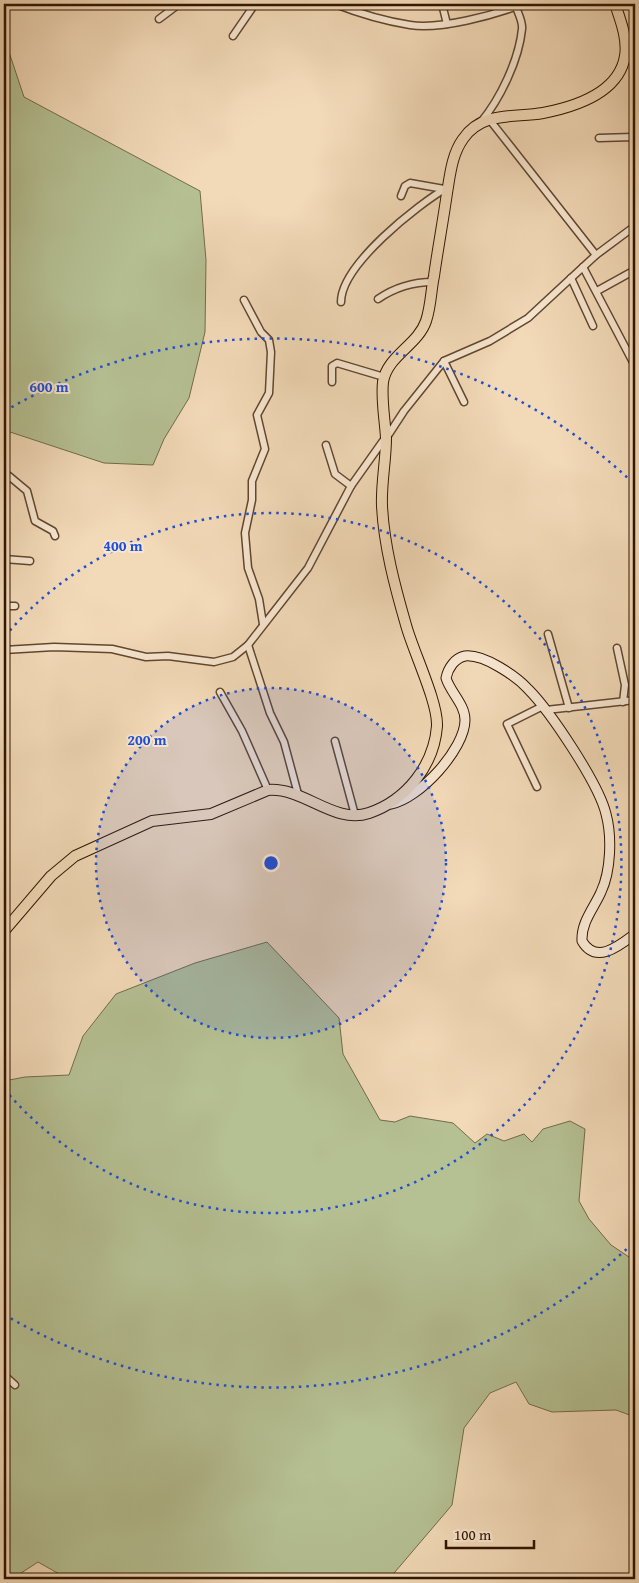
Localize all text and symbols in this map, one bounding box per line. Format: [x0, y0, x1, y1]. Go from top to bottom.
text: 600 m [29, 376, 69, 397]
text: 400 m [103, 535, 143, 556]
text: 200 m [127, 729, 167, 750]
centre of rings [262, 854, 280, 872]
scale bar [446, 1518, 534, 1550]
text: 100 m [454, 1524, 492, 1545]

